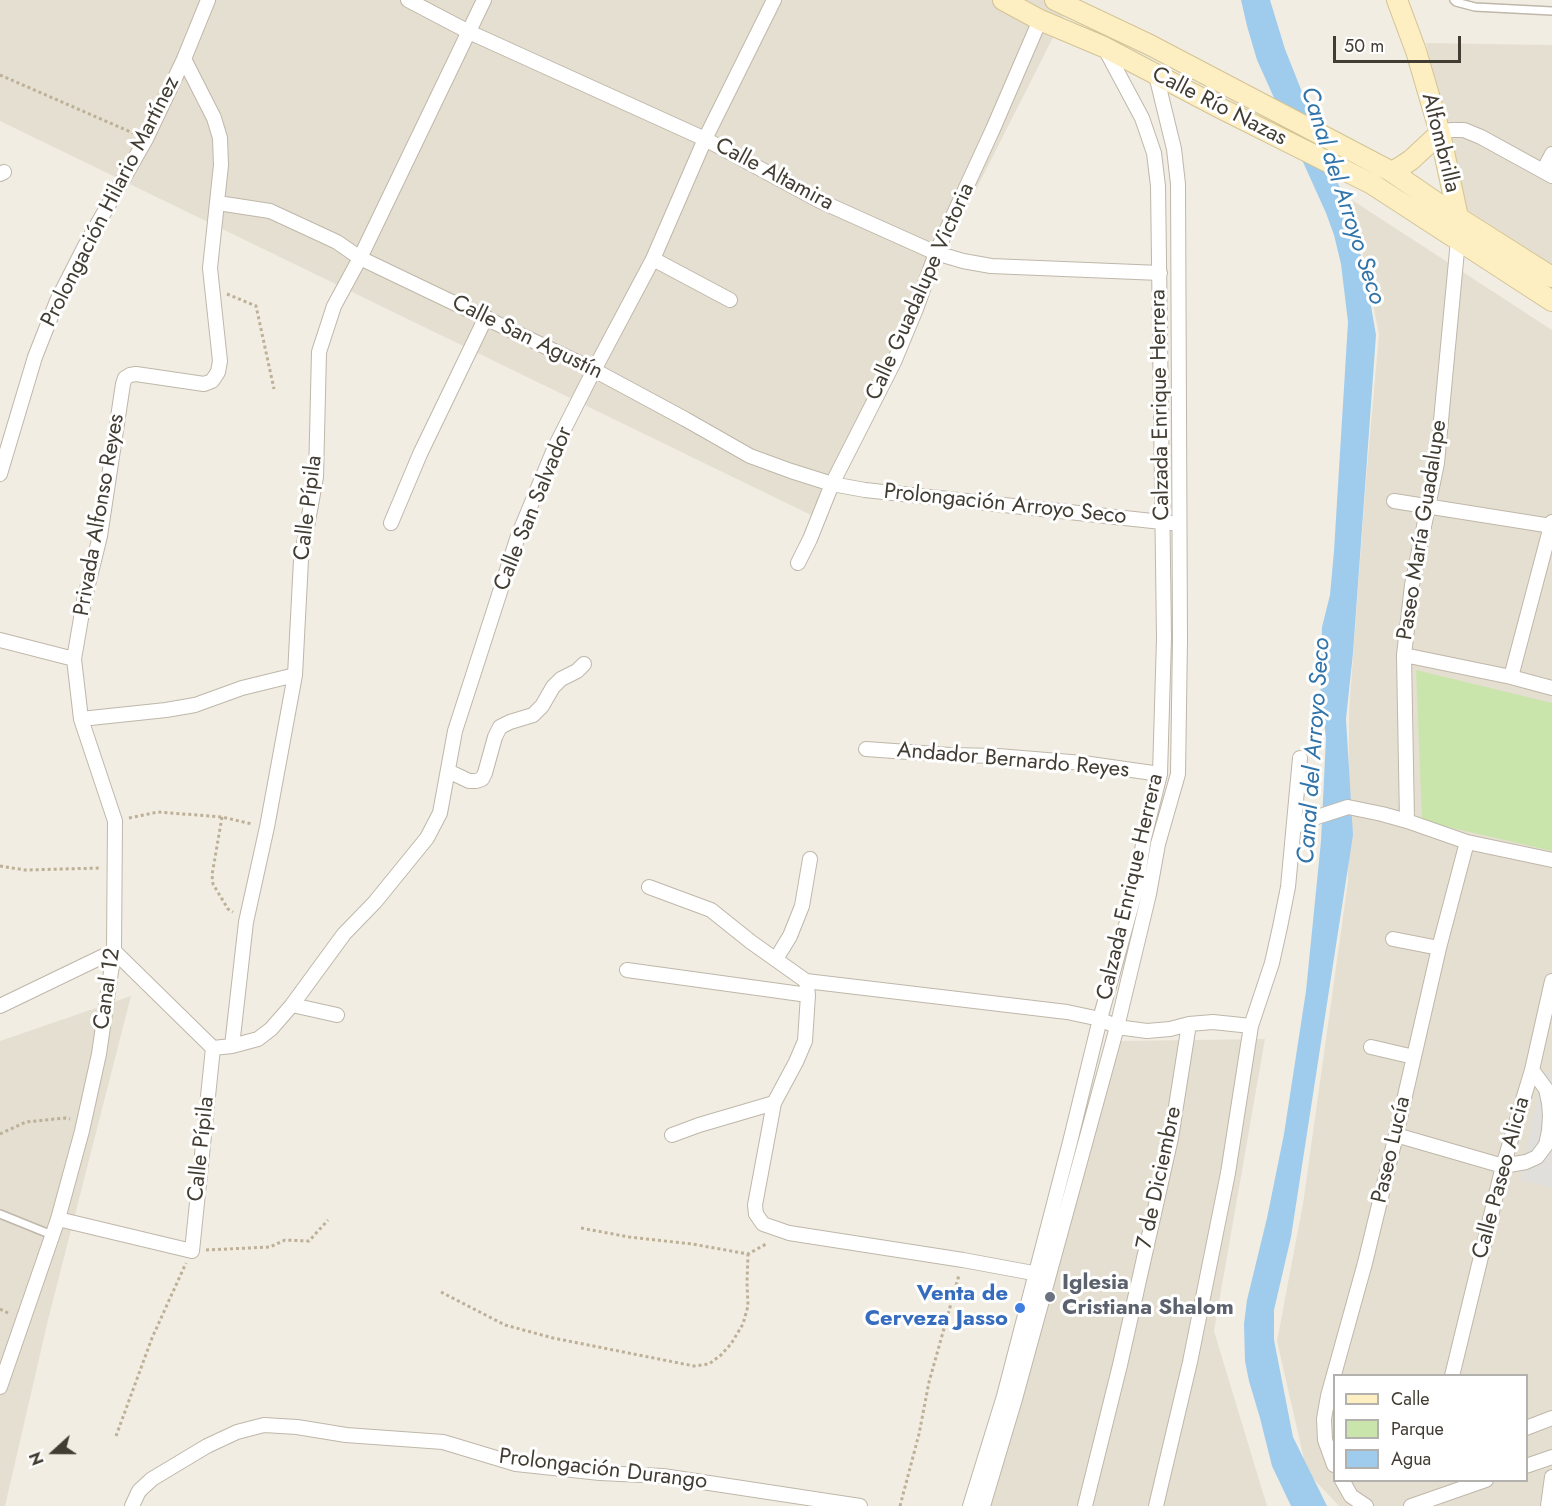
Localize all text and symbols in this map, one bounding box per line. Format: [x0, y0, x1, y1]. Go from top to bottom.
scale bar [1336, 24, 1464, 62]
text: 50 m [1344, 33, 1384, 59]
street label: Calle Río Nazas [1147, 62, 1291, 152]
street label: Prolongación Hilario Martínez [36, 72, 186, 332]
water label: Canal del Arroyo Seco [1293, 84, 1391, 308]
street label: Alfombrilla [1415, 91, 1465, 195]
street label: Calle Altamira [710, 133, 838, 217]
street label: Calle Guadalupe Victoria [861, 179, 981, 405]
street label: Calzada Enrique Herrera [1146, 289, 1176, 521]
street label: Calle San Agustín [447, 290, 607, 386]
street label: Privada Alfonso Reyes [69, 412, 131, 618]
street label: Paseo María Guadalupe [1393, 418, 1453, 642]
street label: Calle San Salvador [489, 423, 579, 595]
street label: Calle Pípila [289, 454, 329, 562]
street label: Prolongación Arroyo Seco [882, 479, 1128, 531]
water label: Canal del Arroyo Seco [1293, 637, 1337, 865]
street label: Andador Bernardo Reyes [896, 738, 1130, 784]
street label: Calzada Enrique Herrera [1092, 771, 1170, 1003]
street label: Canal 12 [89, 947, 127, 1031]
street label: Paseo Lucía [1367, 1094, 1417, 1206]
street label: Calle Paseo Alicia [1468, 1094, 1536, 1262]
street label: Calle Pípila [183, 1095, 221, 1203]
street label: 7 de Diciembre [1132, 1104, 1188, 1252]
place label: Iglesia Cristiana Shalom [1062, 1271, 1234, 1322]
place label: Venta de Cerveza Jasso [865, 1282, 1008, 1334]
marker: Iglesia Cristiana Shalom [1043, 1290, 1057, 1304]
marker: Venta de Cerveza Jasso [1013, 1301, 1027, 1315]
legend [1333, 1374, 1528, 1482]
text: Calle [1391, 1386, 1430, 1412]
text: Parque [1391, 1416, 1444, 1442]
north arrow [24, 1422, 84, 1482]
street label: Prolongación Durango [497, 1444, 709, 1496]
text: Agua [1391, 1446, 1431, 1472]
text: N [24, 1449, 50, 1469]

